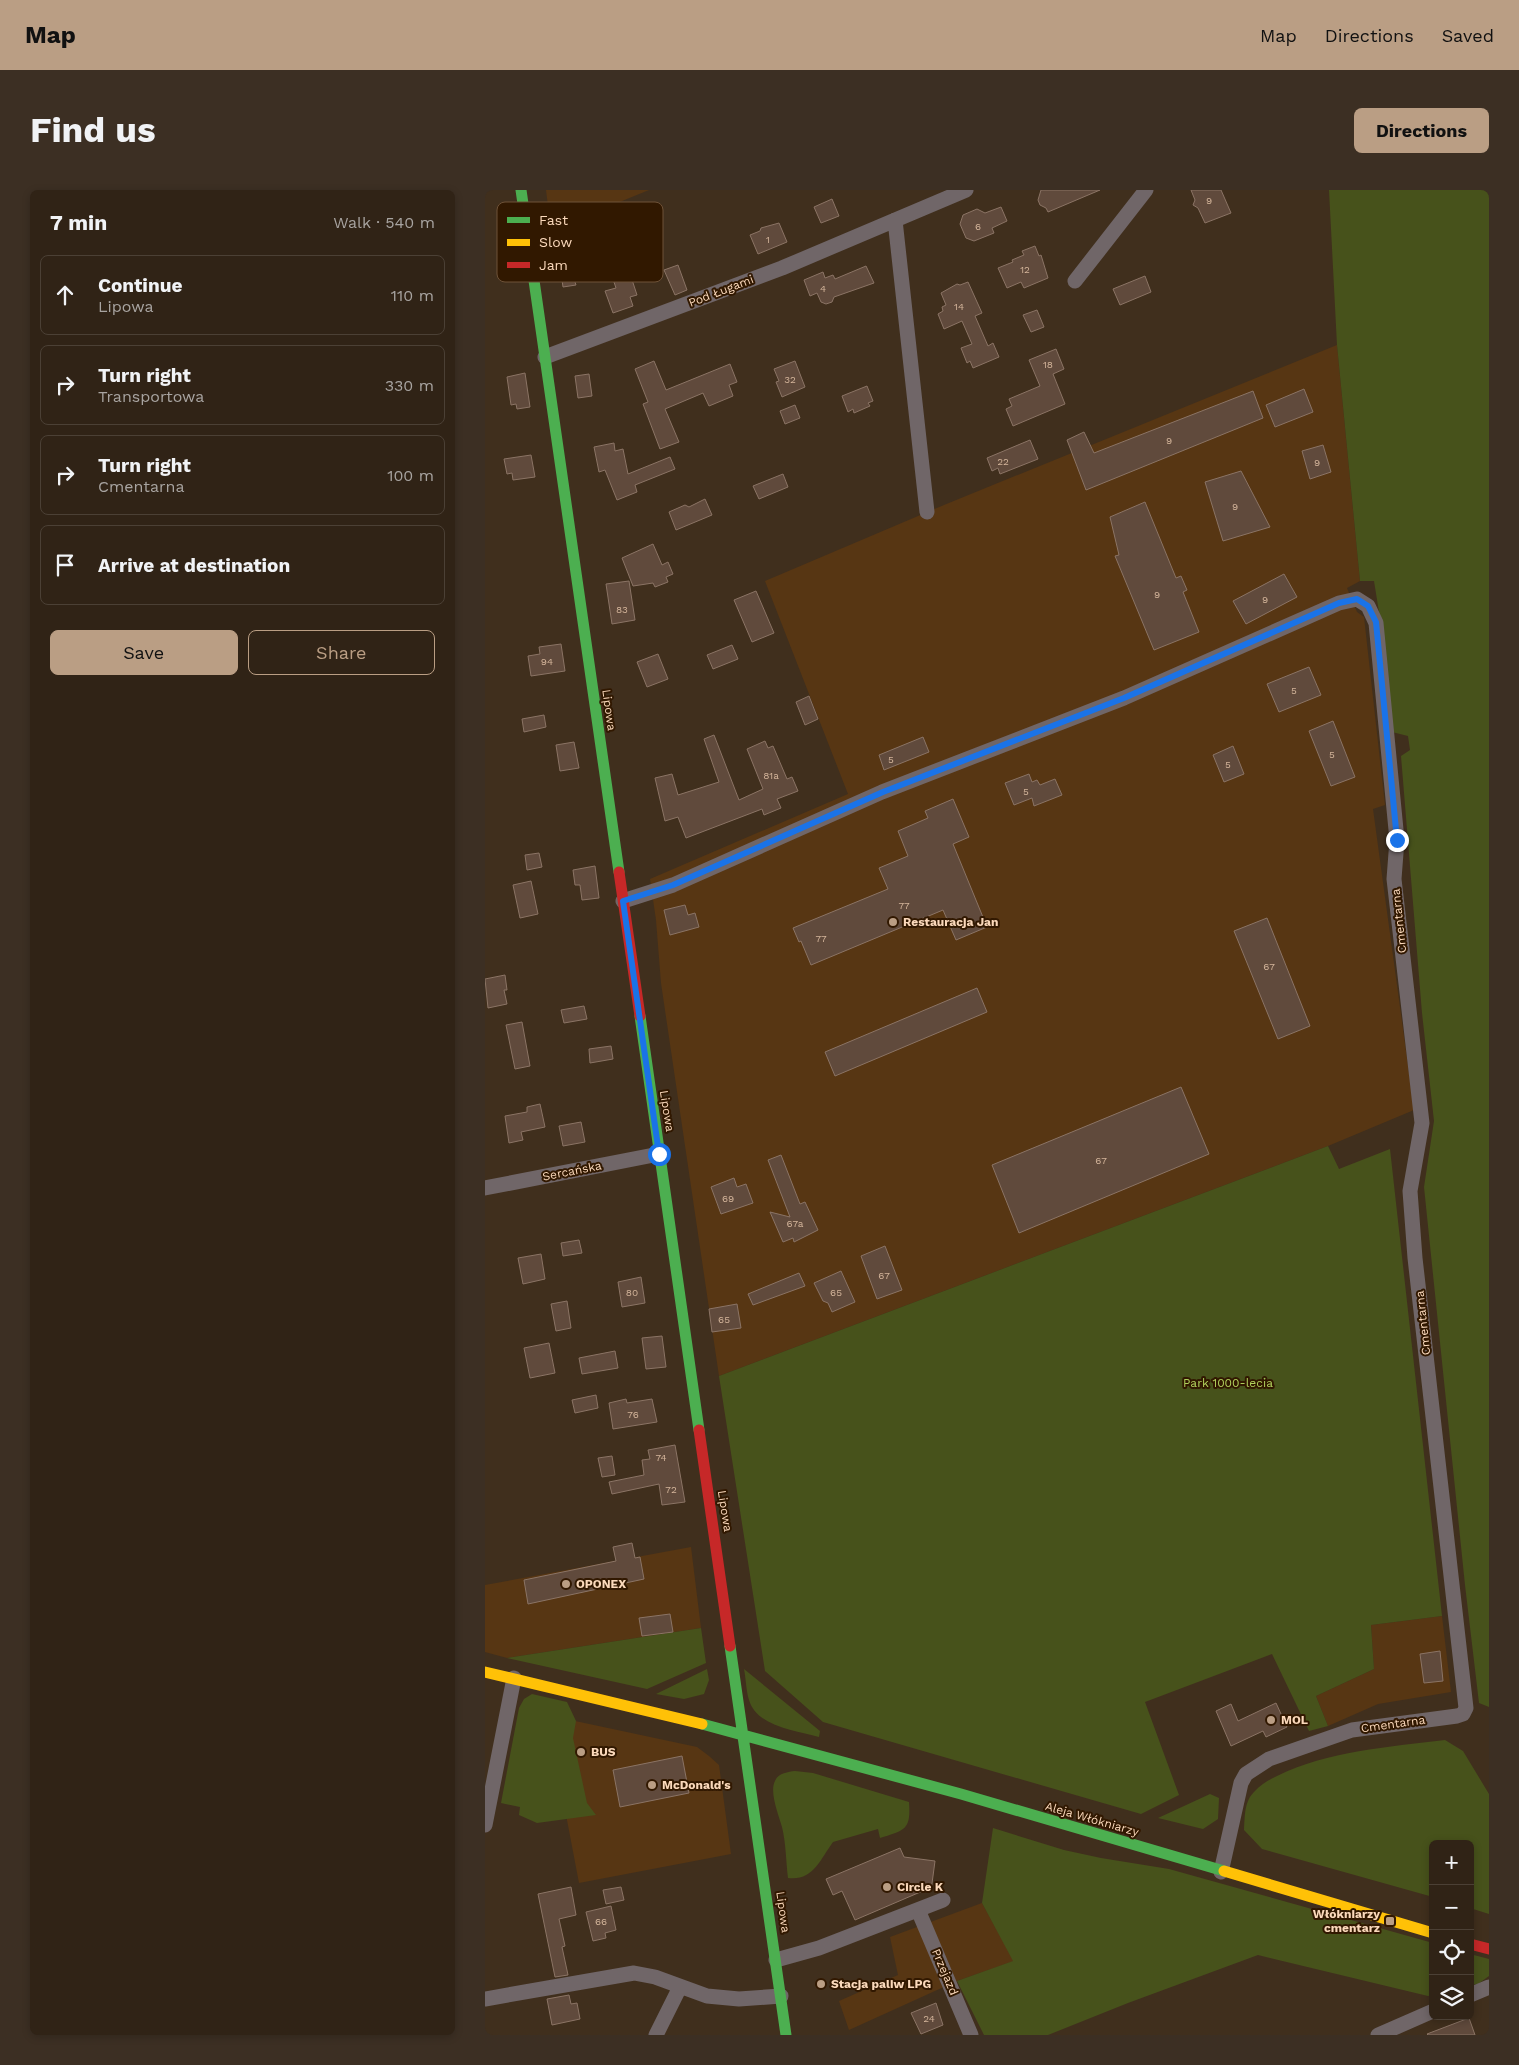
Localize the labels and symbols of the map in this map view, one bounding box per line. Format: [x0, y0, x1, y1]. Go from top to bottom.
house number: 9 [1206, 195, 1212, 206]
legend [497, 202, 663, 282]
text: Fast [539, 212, 568, 228]
house number: 6 [975, 221, 981, 232]
text: Slow [539, 234, 572, 250]
house number: 1 [766, 234, 770, 245]
text: Jam [539, 257, 568, 273]
house number: 12 [1020, 264, 1030, 275]
street label: Pod Ługami [686, 272, 756, 310]
house number: 4 [820, 283, 826, 294]
house number: 14 [954, 301, 964, 312]
house number: 18 [1043, 359, 1053, 370]
house number: 32 [784, 374, 796, 385]
house number: 9 [1166, 435, 1172, 446]
house number: 22 [997, 456, 1009, 467]
house number: 9 [1314, 457, 1320, 468]
house number: 9 [1232, 501, 1238, 512]
house number: 9 [1154, 589, 1160, 600]
house number: 9 [1262, 594, 1268, 605]
house number: 83 [616, 604, 628, 615]
house number: 94 [541, 656, 553, 667]
house number: 5 [1291, 685, 1297, 696]
street label: Lipowa [599, 688, 619, 732]
house number: 5 [1329, 749, 1335, 760]
house number: 5 [888, 754, 894, 765]
house number: 5 [1225, 759, 1231, 770]
house number: 81a [763, 770, 779, 781]
house number: 5 [1023, 786, 1029, 797]
route end [1386, 829, 1409, 852]
street label: Cmentarna [1389, 888, 1409, 954]
house number: 77 [898, 900, 910, 911]
place label: Restauracja Jan [903, 915, 998, 929]
marker: Restauracja Jan [887, 916, 899, 928]
house number: 77 [815, 933, 827, 944]
house number: 67 [1263, 961, 1275, 972]
street label: Lipowa [657, 1089, 677, 1133]
route start [648, 1143, 671, 1166]
house number: 67 [1095, 1155, 1107, 1166]
street label: Sercańska [541, 1158, 603, 1184]
house number: 69 [722, 1193, 734, 1204]
house number: 67a [787, 1218, 804, 1229]
house number: 67 [878, 1270, 890, 1281]
house number: 80 [626, 1287, 638, 1298]
house number: 65 [830, 1287, 842, 1298]
street label: Cmentarna [1413, 1290, 1433, 1356]
house number: 65 [718, 1314, 730, 1325]
park label: Park 1000-lecia [1183, 1376, 1273, 1390]
house number: 76 [627, 1409, 639, 1420]
house number: 74 [655, 1452, 667, 1463]
house number: 72 [665, 1484, 677, 1495]
street label: Lipowa [715, 1489, 735, 1533]
place label: OPONEX [576, 1577, 626, 1591]
marker: OPONEX [560, 1578, 572, 1590]
place label: MOL [1281, 1713, 1308, 1727]
street label: Cmentarna [1360, 1713, 1426, 1735]
marker: MOL [1265, 1714, 1277, 1726]
place label: BUS [591, 1745, 616, 1759]
marker: BUS [575, 1746, 587, 1758]
place label: McDonald's [662, 1778, 731, 1792]
marker: McDonald's [646, 1779, 658, 1791]
street label: Aleja Włókniarzy [1044, 1799, 1141, 1839]
place label: Circle K [897, 1880, 944, 1894]
marker: Circle K [881, 1881, 893, 1893]
street label: Lipowa [773, 1890, 793, 1934]
place label: Włókniarzy cmentarz [1313, 1907, 1380, 1935]
marker: Włókniarzy cmentarz [1384, 1915, 1396, 1927]
house number: 66 [595, 1916, 607, 1927]
street label: Przejazd [929, 1947, 961, 1997]
place label: Stacja paliw LPG [831, 1977, 931, 1991]
marker: Stacja paliw LPG [815, 1978, 827, 1990]
house number: 24 [923, 2013, 935, 2024]

